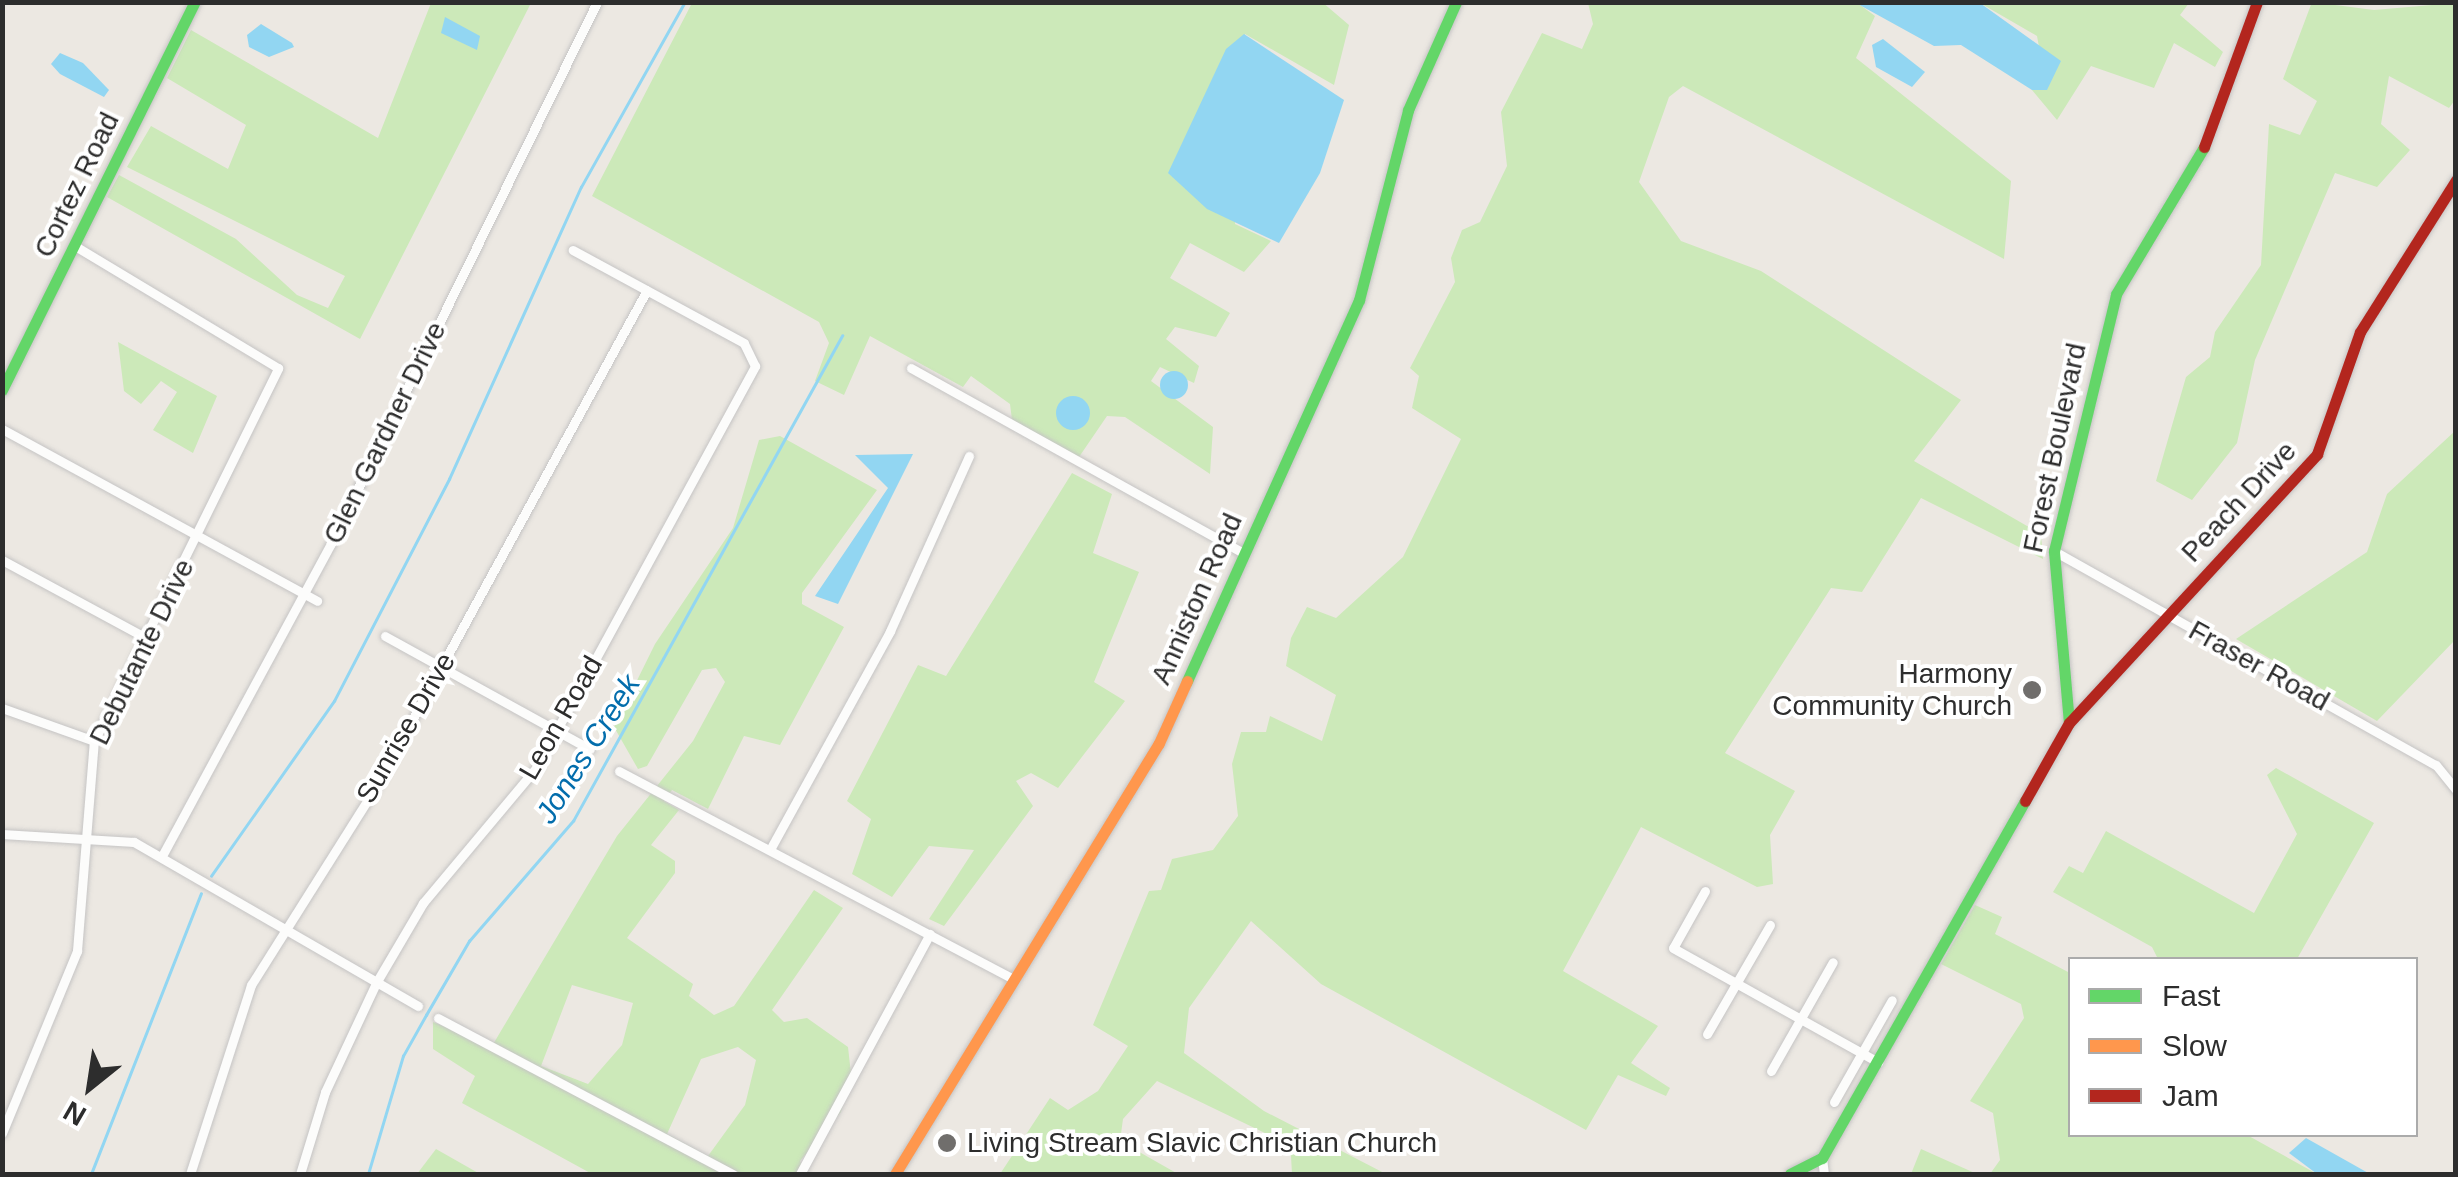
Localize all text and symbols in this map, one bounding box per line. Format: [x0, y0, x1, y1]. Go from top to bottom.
street label: Cortez Road [27, 107, 127, 263]
street label: Glen Gardner Drive [317, 317, 453, 549]
street label: Forest Boulevard [2016, 340, 2094, 556]
street label: Peach Drive [2175, 435, 2303, 569]
street label: Anniston Road [1144, 508, 1250, 690]
street label: Debutante Drive [83, 554, 201, 750]
street label: Fraser Road [2183, 614, 2335, 718]
street label: Sunrise Drive [349, 647, 463, 809]
street label: Leon Road [512, 650, 610, 786]
place label: Harmony Community Church [1772, 657, 2012, 723]
water label: Jones Creek [528, 668, 648, 830]
marker: Harmony Community Church [2021, 679, 2043, 701]
legend [2068, 957, 2418, 1137]
text: Fast [2162, 979, 2220, 1012]
text: Slow [2162, 1029, 2227, 1062]
north arrow [40, 1037, 140, 1137]
text: Jam [2162, 1079, 2219, 1112]
text: N [58, 1095, 91, 1132]
place label: Living Stream Slavic Christian Church [967, 1126, 1437, 1160]
marker: Living Stream Slavic Christian Church [936, 1132, 958, 1154]

